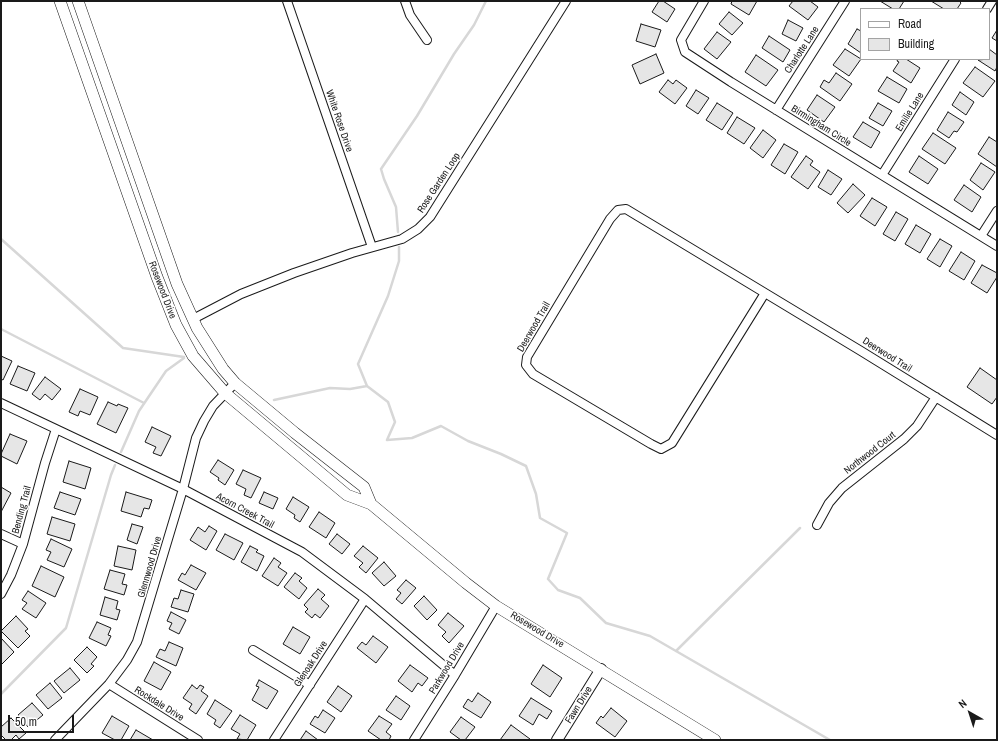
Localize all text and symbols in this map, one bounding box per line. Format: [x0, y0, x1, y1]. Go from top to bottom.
legend [860, 8, 990, 60]
text: Road [898, 16, 922, 32]
street label: Charlotte Lane [782, 24, 822, 76]
text: Building [898, 36, 934, 52]
street label: White Rose Drive [323, 88, 355, 154]
street label: Emilie Lane [893, 90, 927, 134]
street label: Birmingham Circle [789, 103, 853, 149]
street label: Rose Garden Loop [415, 151, 463, 215]
street label: Rosewood Drive [146, 260, 178, 320]
street label: Deerwood Trail [515, 300, 553, 354]
street label: Deerwood Trail [860, 335, 914, 375]
street label: Northwood Court [842, 429, 898, 477]
street label: Bending Trail [10, 485, 34, 535]
street label: Acorn Creek Trail [214, 491, 276, 531]
street label: Glennwood Drive [136, 535, 164, 599]
street label: Rosewood Drive [508, 609, 566, 651]
street label: Glenoak Drive [292, 639, 330, 689]
street label: Parkwood Drive [427, 640, 467, 696]
street label: Rockdale Drive [132, 684, 186, 724]
street label: Fawn Drive [563, 684, 595, 726]
north arrow [950, 693, 990, 733]
text: N [956, 696, 969, 711]
scale bar [10, 707, 76, 733]
text: 50 m [15, 714, 37, 730]

